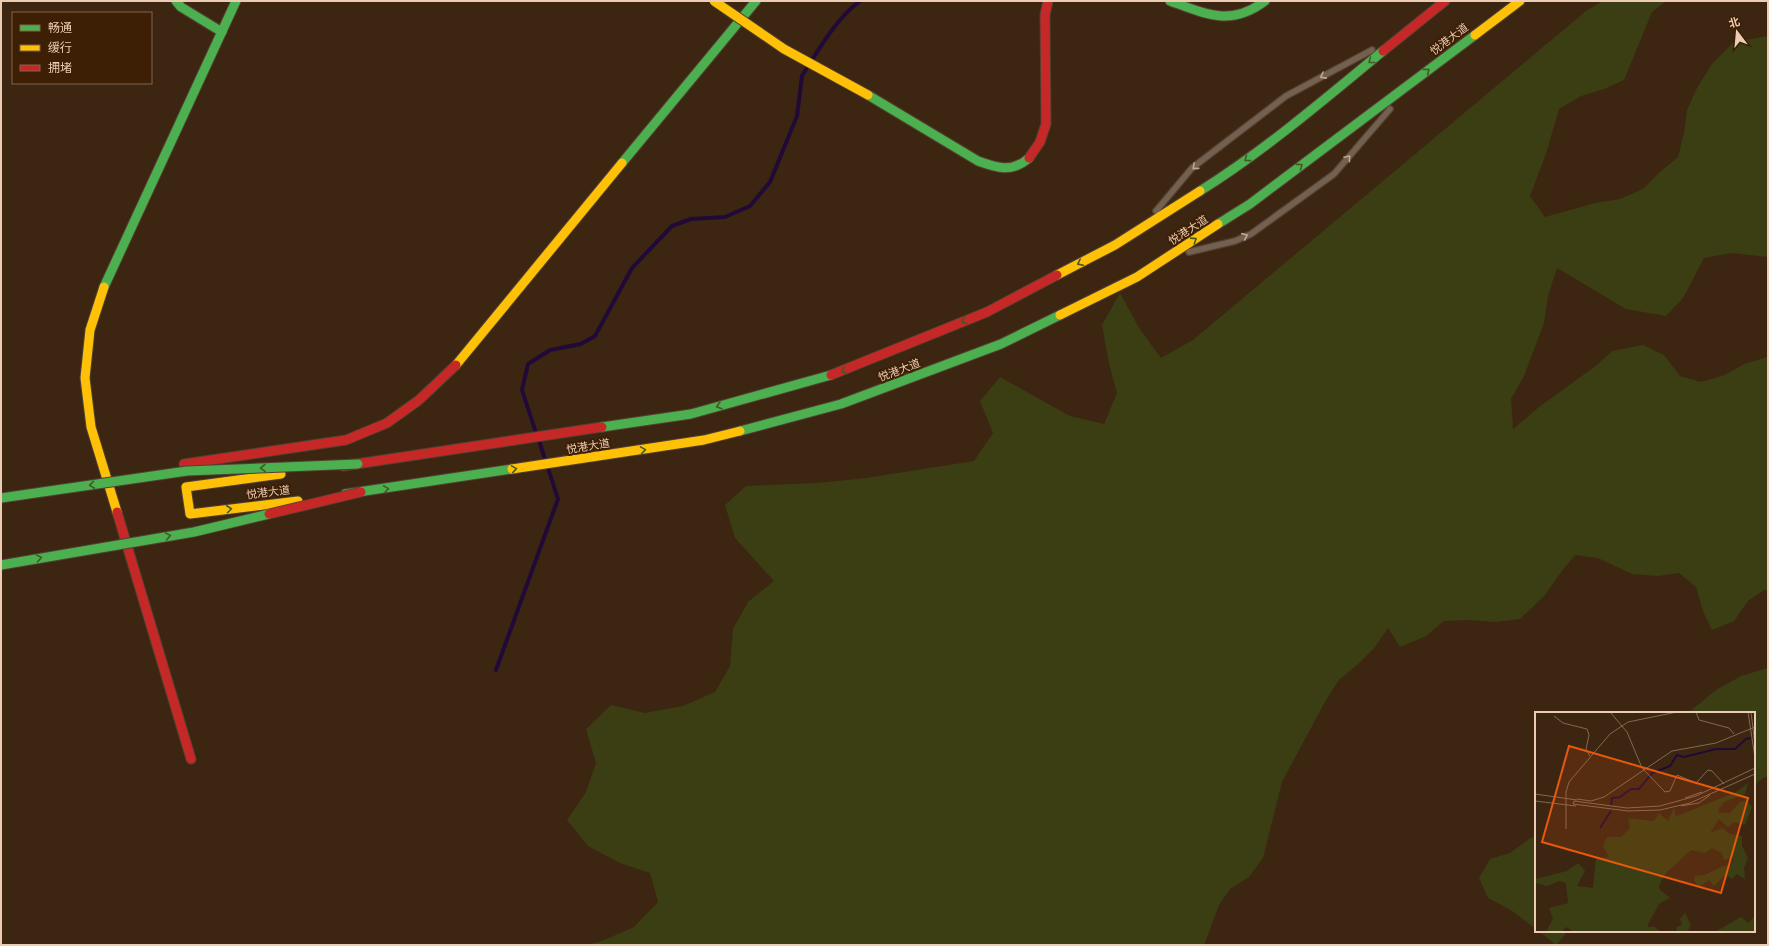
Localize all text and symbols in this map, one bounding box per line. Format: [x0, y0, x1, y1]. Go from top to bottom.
legend [12, 12, 152, 84]
north arrow [1717, 12, 1757, 52]
text: 北 [1727, 14, 1741, 31]
text: 畅通 [48, 20, 72, 35]
street label: 悦港大道 [1427, 20, 1471, 58]
text: 缓行 [48, 40, 72, 55]
one-way arrow [1368, 56, 1376, 63]
text: 拥堵 [48, 60, 72, 75]
one-way arrow [1422, 69, 1429, 76]
one-way arrow [1320, 71, 1328, 79]
one-way arrow [1245, 154, 1252, 161]
one-way arrow [1343, 155, 1350, 163]
one-way arrow [1192, 163, 1199, 170]
one-way arrow [1296, 164, 1303, 171]
street label: 悦港大道 [1166, 212, 1210, 248]
one-way arrow [1241, 233, 1248, 241]
one-way arrow [1189, 238, 1196, 245]
one-way arrow [1077, 259, 1085, 266]
one-way arrow [961, 317, 968, 325]
street label: 悦港大道 [876, 356, 922, 384]
one-way arrow [840, 366, 847, 374]
one-way arrow [716, 402, 722, 410]
street label: 悦港大道 [565, 436, 611, 456]
one-way arrow [640, 446, 646, 455]
one-way arrow [260, 463, 266, 472]
one-way arrow [511, 465, 517, 474]
one-way arrow [89, 480, 96, 489]
street label: 悦港大道 [245, 482, 291, 502]
one-way arrow [382, 485, 389, 494]
one-way arrow [226, 505, 232, 514]
one-way arrow [164, 532, 171, 541]
one-way arrow [36, 554, 43, 563]
inset map [1535, 712, 1755, 932]

